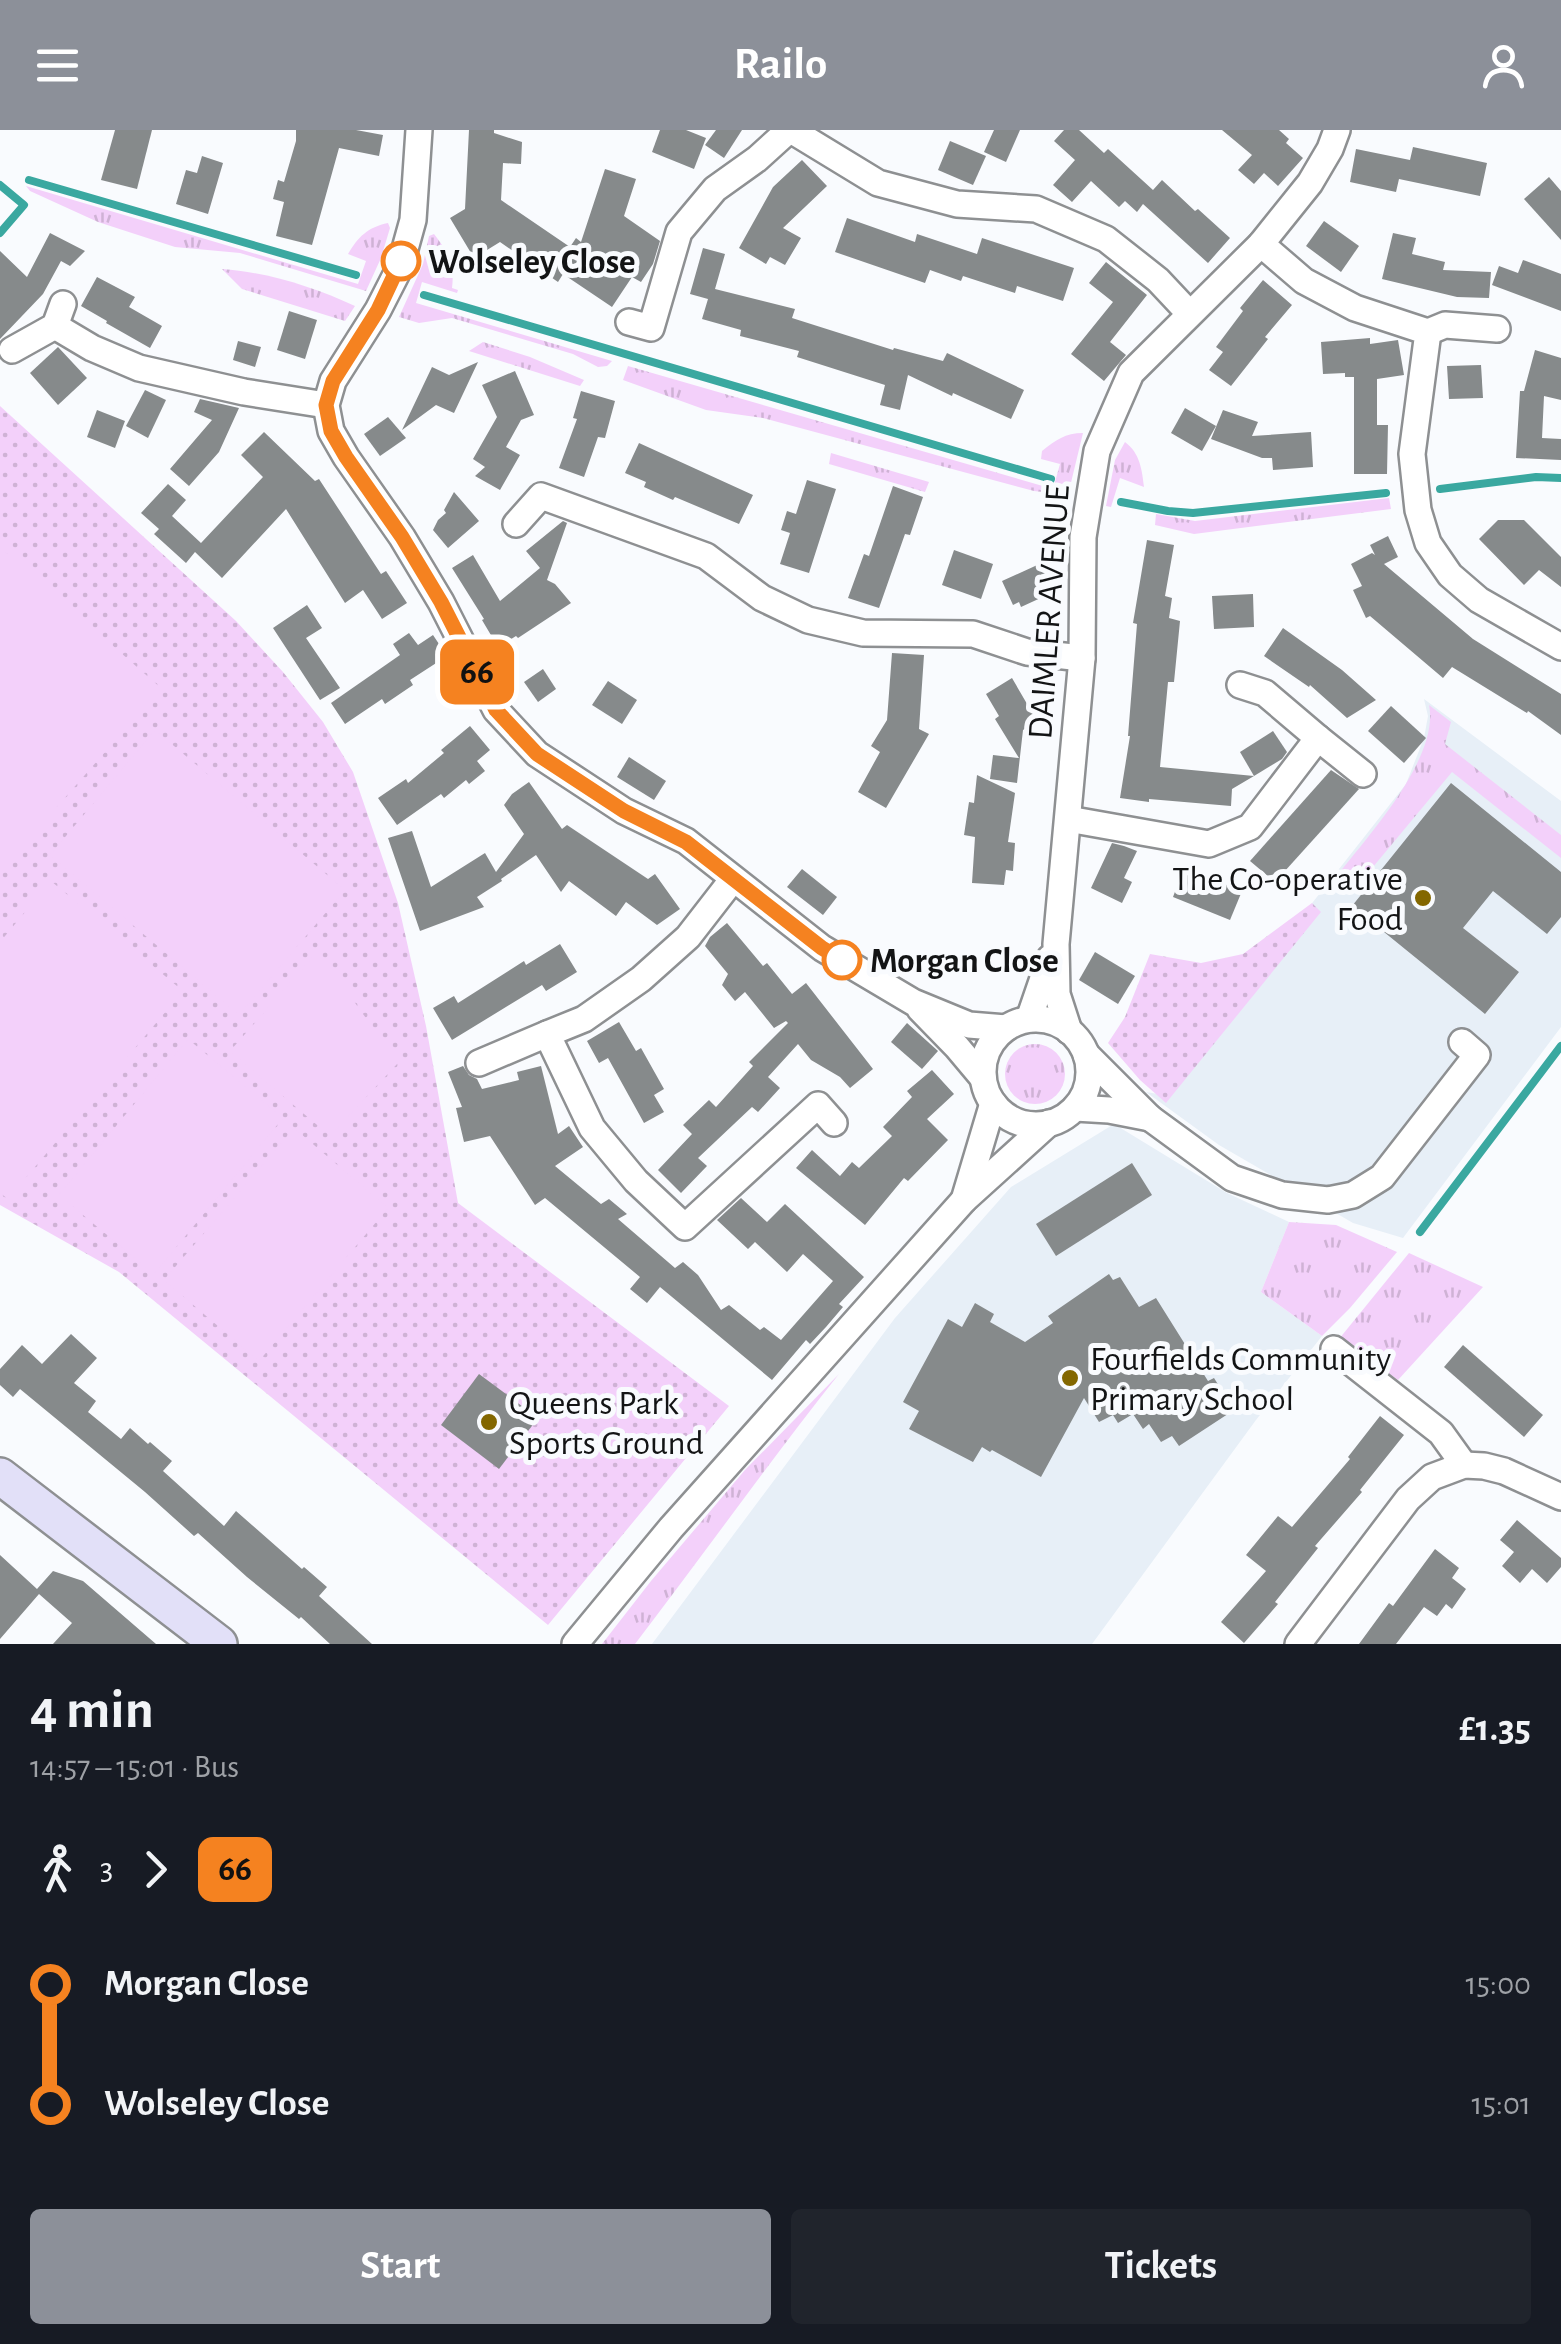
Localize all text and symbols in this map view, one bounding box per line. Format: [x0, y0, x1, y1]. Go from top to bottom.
icon: menu [30, 38, 85, 93]
icon: person [1476, 38, 1531, 93]
text: Railo [734, 42, 827, 87]
marker: Wolseley Close [382, 242, 420, 280]
place label: Wolseley Close [428, 245, 636, 280]
street label: DAIMLER AVENUE [1023, 484, 1076, 740]
line badge: 66 [432, 640, 522, 704]
text: 66 [460, 655, 494, 690]
place label: The Co-operative Food [1172, 862, 1403, 937]
marker: The Co-operative Food [1412, 887, 1434, 909]
marker: Morgan Close [823, 941, 861, 979]
place label: Morgan Close [870, 944, 1059, 979]
place label: Fourfields Community Primary School [1090, 1342, 1391, 1417]
marker: Fourfields Community Primary School [1059, 1367, 1081, 1389]
place label: Queens Park Sports Ground [509, 1386, 704, 1461]
marker: Queens Park Sports Ground [478, 1411, 500, 1433]
text: 4 min [30, 1683, 154, 1738]
text: £1.35 [1459, 1710, 1531, 1748]
text: 14:57 – 15:01 · Bus [30, 1751, 239, 1783]
icon: walk [30, 1842, 85, 1897]
icon: forward [128, 1842, 183, 1897]
text: 66 [218, 1852, 252, 1887]
text: 3 [100, 1853, 113, 1885]
text: Morgan Close [104, 1965, 309, 2003]
text: 15:00 [1465, 1968, 1531, 2000]
text: Wolseley Close [104, 2085, 329, 2123]
text: 15:01 [1471, 2088, 1531, 2120]
button: Start [30, 2209, 771, 2324]
button: Tickets [791, 2209, 1531, 2324]

